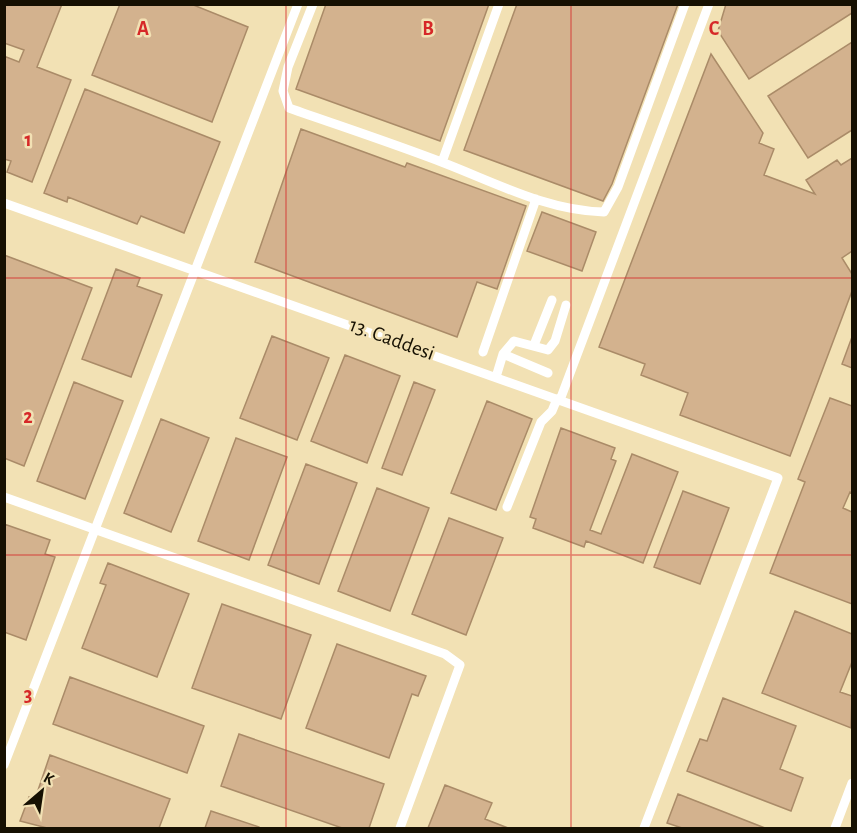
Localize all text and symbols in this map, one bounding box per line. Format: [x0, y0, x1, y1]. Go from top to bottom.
text: A [137, 19, 149, 39]
text: B [422, 19, 434, 39]
text: C [709, 19, 720, 39]
text: 1 [24, 130, 32, 150]
street label: 13. Caddesi [347, 314, 437, 364]
text: 2 [23, 407, 33, 427]
text: 3 [24, 685, 32, 705]
north arrow [12, 761, 72, 821]
text: K [41, 769, 57, 788]

